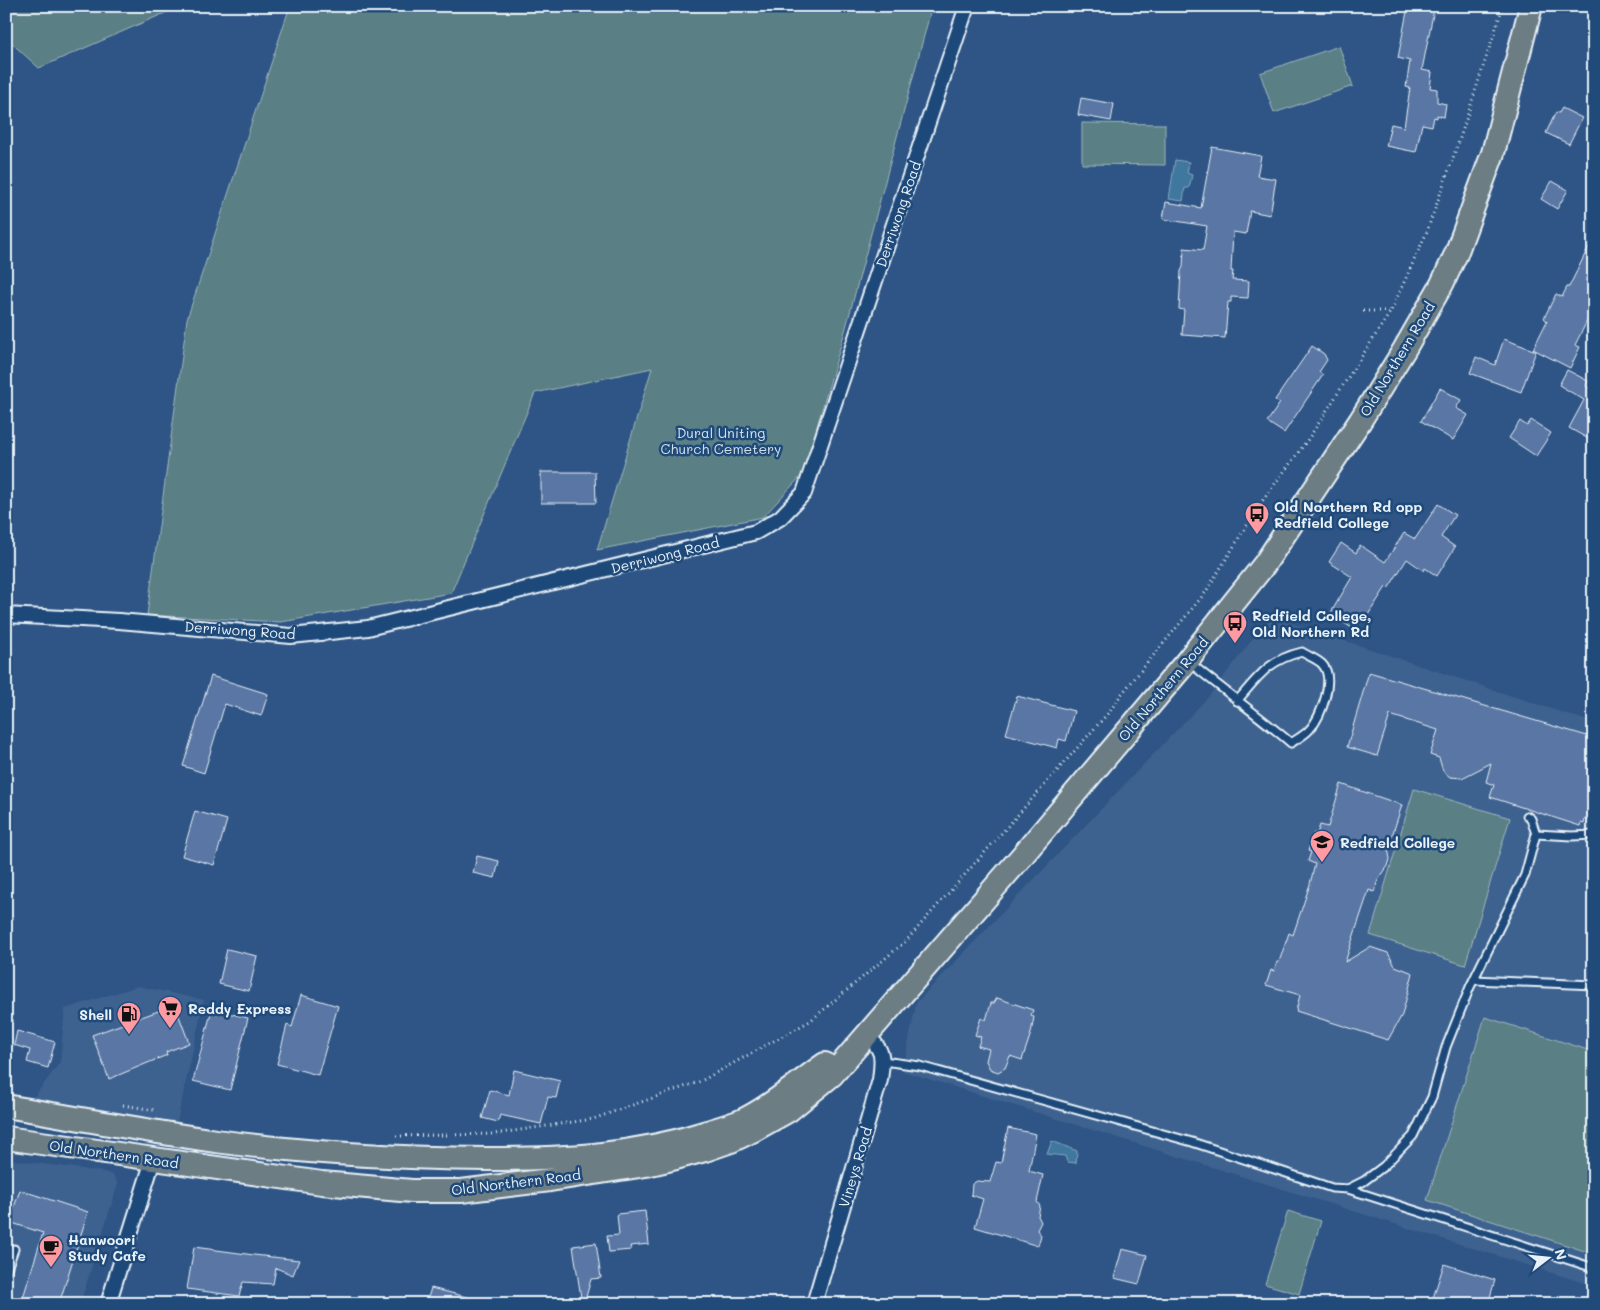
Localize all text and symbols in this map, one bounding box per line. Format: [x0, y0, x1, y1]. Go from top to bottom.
street label: Derriwong Road [871, 158, 925, 270]
street label: Old Northern Road [1355, 298, 1439, 420]
park label: Dural Uniting Church Cemetery [661, 423, 781, 458]
place label: Old Northern Rd opp Redfield College [1274, 497, 1422, 532]
bus stop icon: Old Northern Rd opp Redfield College [1244, 501, 1270, 535]
street label: Derriwong Road [609, 532, 721, 578]
place label: Redfield College, Old Northern Rd [1252, 606, 1371, 641]
bus stop icon: Redfield College, Old Northern Rd [1222, 610, 1248, 644]
street label: Derriwong Road [184, 617, 296, 643]
street label: Old Northern Road [1114, 633, 1212, 745]
school or university icon: Redfield College [1309, 829, 1335, 863]
place label: Redfield College [1340, 833, 1455, 852]
supermarket icon: Reddy Express [157, 995, 183, 1029]
place label: Reddy Express [188, 999, 291, 1018]
fuel station icon: Shell [116, 1001, 142, 1035]
place label: Shell [79, 1005, 112, 1024]
street label: Vineys Road [834, 1124, 876, 1210]
street label: Old Northern Road [48, 1136, 180, 1173]
street label: Old Northern Road [450, 1165, 582, 1199]
place label: Hanwoori Study Cafe [68, 1230, 146, 1265]
north arrow [1522, 1232, 1572, 1282]
cafe icon: Hanwoori Study Cafe [38, 1234, 64, 1268]
text: N [1550, 1247, 1572, 1262]

